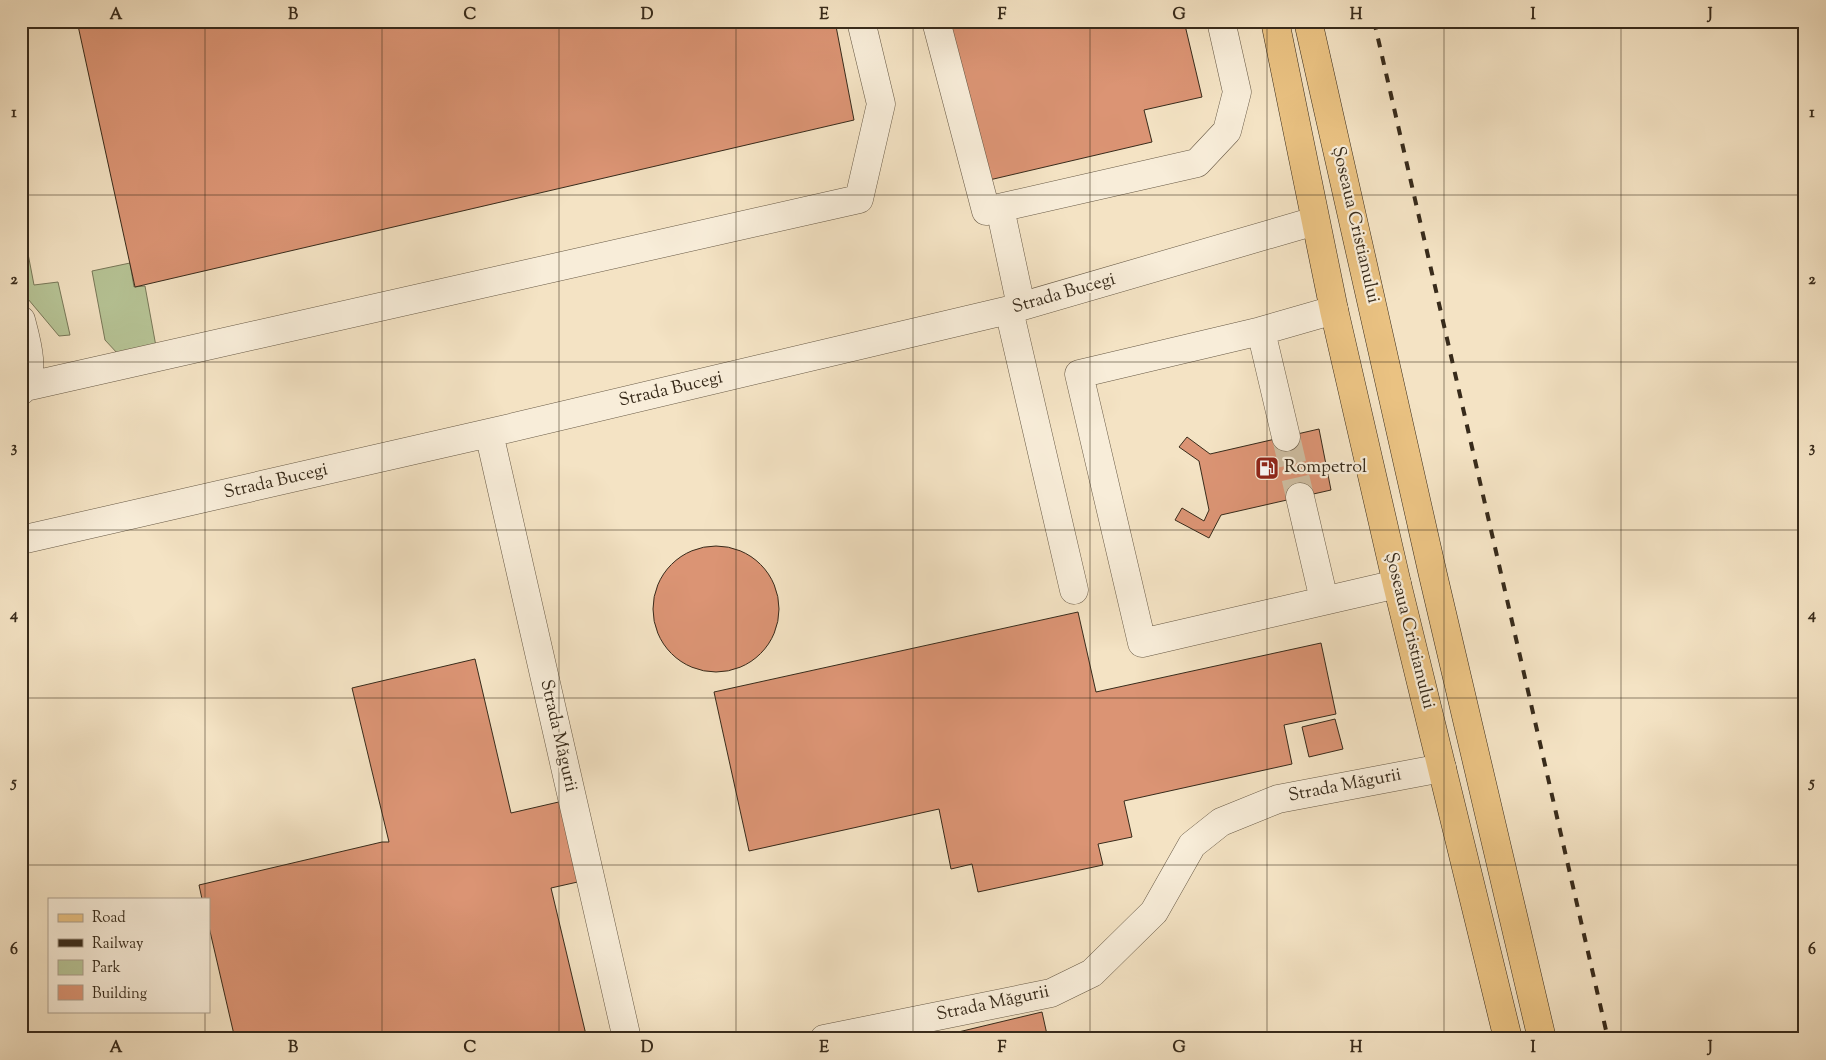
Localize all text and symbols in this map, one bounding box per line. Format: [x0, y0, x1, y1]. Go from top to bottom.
text: A [110, 4, 123, 27]
text: B [288, 4, 298, 27]
text: C [464, 4, 477, 27]
text: D [641, 4, 654, 27]
text: E [819, 4, 829, 27]
text: F [998, 4, 1007, 27]
text: G [1172, 4, 1186, 27]
text: H [1350, 4, 1363, 27]
text: I [1530, 4, 1536, 27]
text: J [1706, 4, 1713, 27]
text: 1 [11, 102, 17, 125]
text: 1 [1809, 102, 1815, 125]
street label: Șoseaua Cristianului [1324, 144, 1386, 306]
street label: Strada Bucegi [1009, 267, 1119, 321]
text: 2 [10, 269, 18, 292]
text: 2 [1808, 269, 1816, 292]
street label: Strada Bucegi [616, 365, 726, 415]
text: 3 [11, 437, 18, 460]
text: 3 [1809, 437, 1816, 460]
fuel station icon: Rompetrol [1254, 455, 1280, 481]
place label: Rompetrol [1284, 455, 1367, 481]
street label: Strada Bucegi [221, 457, 331, 507]
street label: Șoseaua Cristianului [1377, 550, 1441, 712]
text: 4 [9, 604, 18, 627]
text: 4 [1807, 604, 1816, 627]
street label: Strada Măgurii [532, 677, 584, 795]
street label: Strada Măgurii [1286, 762, 1404, 810]
text: 5 [9, 772, 17, 795]
text: 5 [1807, 772, 1815, 795]
legend [48, 898, 210, 1012]
text: Road [92, 908, 126, 929]
text: Railway [92, 934, 144, 955]
text: 6 [10, 939, 18, 962]
text: 6 [1808, 939, 1816, 962]
text: Park [92, 958, 121, 979]
street label: Strada Măgurii [934, 979, 1052, 1029]
text: Building [92, 984, 147, 1005]
text: A [110, 1037, 123, 1060]
text: B [288, 1037, 298, 1060]
text: C [464, 1037, 477, 1060]
text: D [641, 1037, 654, 1060]
text: E [819, 1037, 829, 1060]
text: F [998, 1037, 1007, 1060]
text: G [1172, 1037, 1186, 1060]
text: H [1350, 1037, 1363, 1060]
text: I [1530, 1037, 1536, 1060]
text: J [1706, 1037, 1713, 1060]

